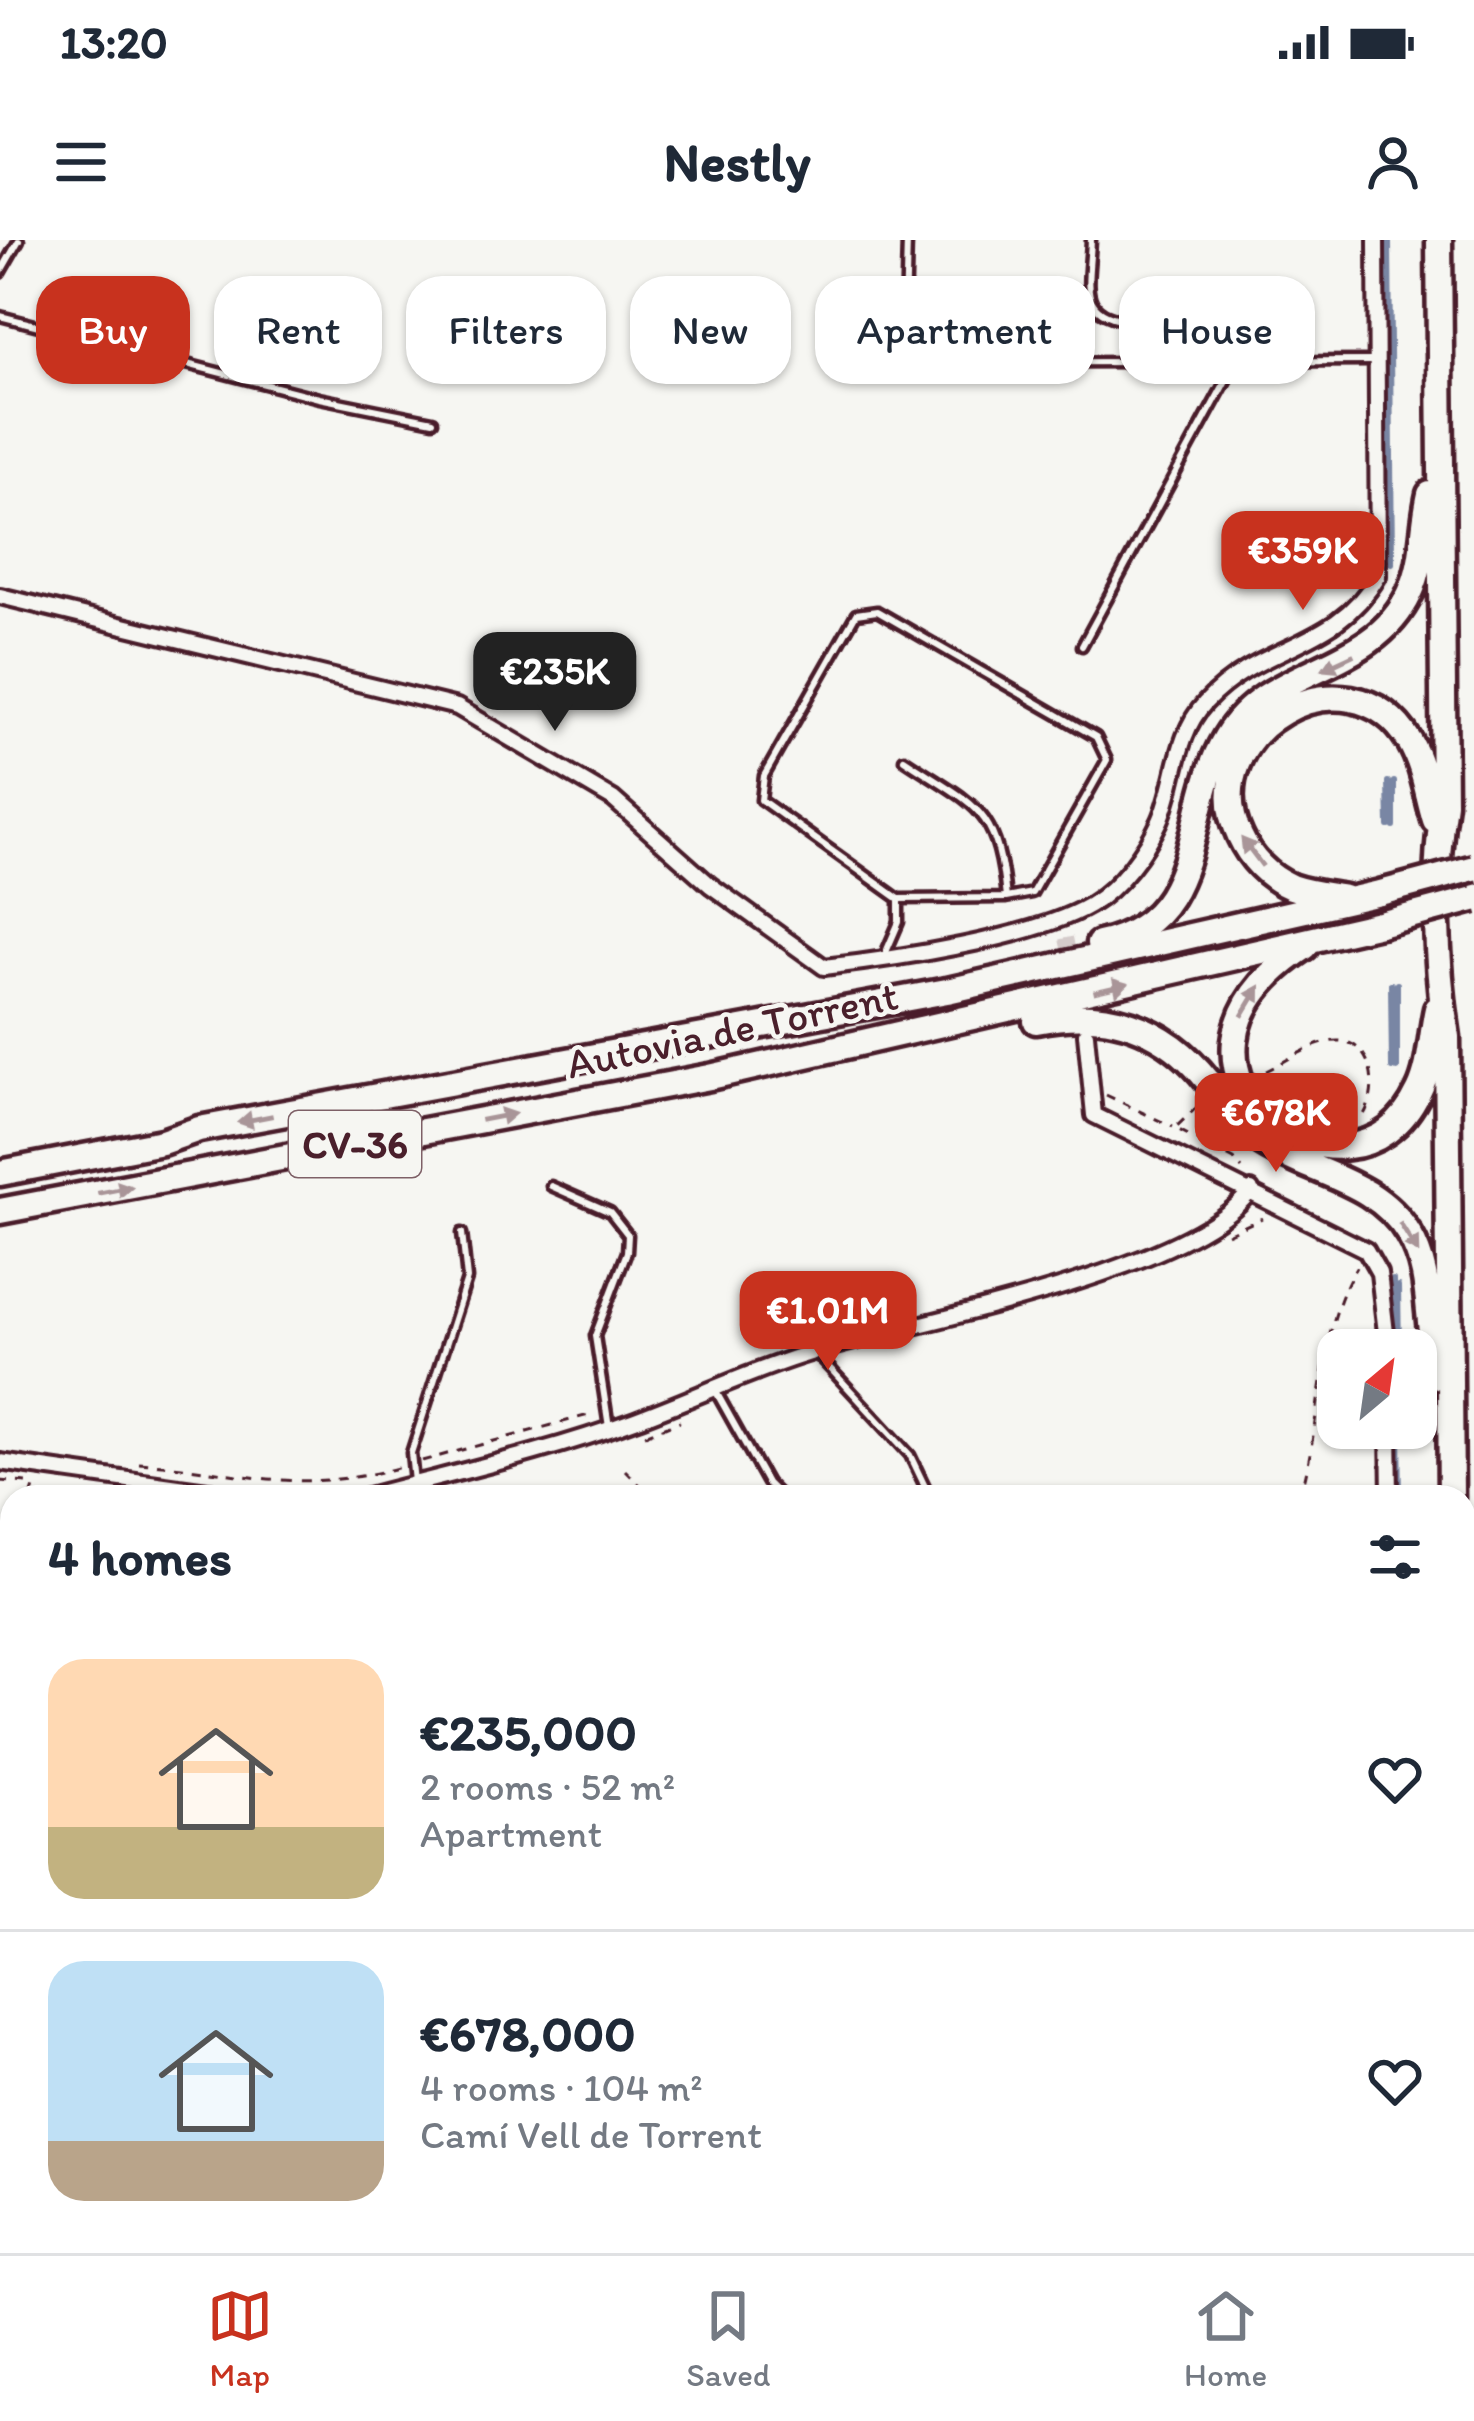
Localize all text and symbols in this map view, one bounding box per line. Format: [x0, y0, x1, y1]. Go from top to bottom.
text: 13:20 [60, 15, 168, 69]
icon: menu [48, 129, 114, 195]
icon: person [1360, 129, 1426, 195]
text: Nestly [663, 130, 811, 195]
chip: Buy [36, 276, 190, 384]
chip: Rent [214, 276, 382, 384]
chip: Filters [406, 276, 606, 384]
chip: New [630, 276, 791, 384]
chip: Apartment [815, 276, 1095, 384]
chip: House [1119, 276, 1315, 384]
pin: €359K [1219, 511, 1387, 613]
text: €359K [1248, 526, 1358, 573]
pin: €235K [471, 632, 639, 734]
text: €235K [500, 647, 610, 694]
one-way arrow [1320, 652, 1355, 672]
one-way arrow [1241, 837, 1265, 868]
street label: Autovia de Torrent [562, 969, 903, 1090]
one-way arrow [1092, 977, 1130, 996]
one-way arrow [1240, 984, 1261, 1018]
pin: €678K [1192, 1073, 1360, 1175]
text: €678K [1222, 1088, 1330, 1135]
one-way arrow [480, 1107, 517, 1126]
one-way arrow [235, 1110, 273, 1129]
road number: CV-36 [289, 1111, 421, 1177]
one-way arrow [97, 1180, 134, 1199]
one-way arrow [1398, 1221, 1419, 1255]
pin: €1.01M [730, 1271, 926, 1373]
text: €1.01M [767, 1286, 889, 1333]
north arrow [1317, 1329, 1437, 1449]
map controls [1317, 1329, 1437, 1449]
icon: filters [1362, 1524, 1428, 1590]
text: 4 homes [48, 1527, 232, 1588]
text: €235,000 [420, 1702, 637, 1763]
icon: home [144, 1707, 288, 1851]
icon: heart [1362, 1746, 1428, 1812]
text: 2 rooms · 52 m² [420, 1763, 675, 1810]
text: Apartment [420, 1810, 602, 1857]
text: €678,000 [420, 2003, 636, 2064]
icon: home [144, 2009, 288, 2153]
icon: heart [1362, 2048, 1428, 2114]
text: 4 rooms · 104 m² [420, 2064, 703, 2111]
text: Camí Vell de Torrent [420, 2111, 762, 2158]
tab: Map [207, 2283, 273, 2394]
tab: Saved [686, 2283, 771, 2394]
tab: Home [1184, 2283, 1267, 2394]

